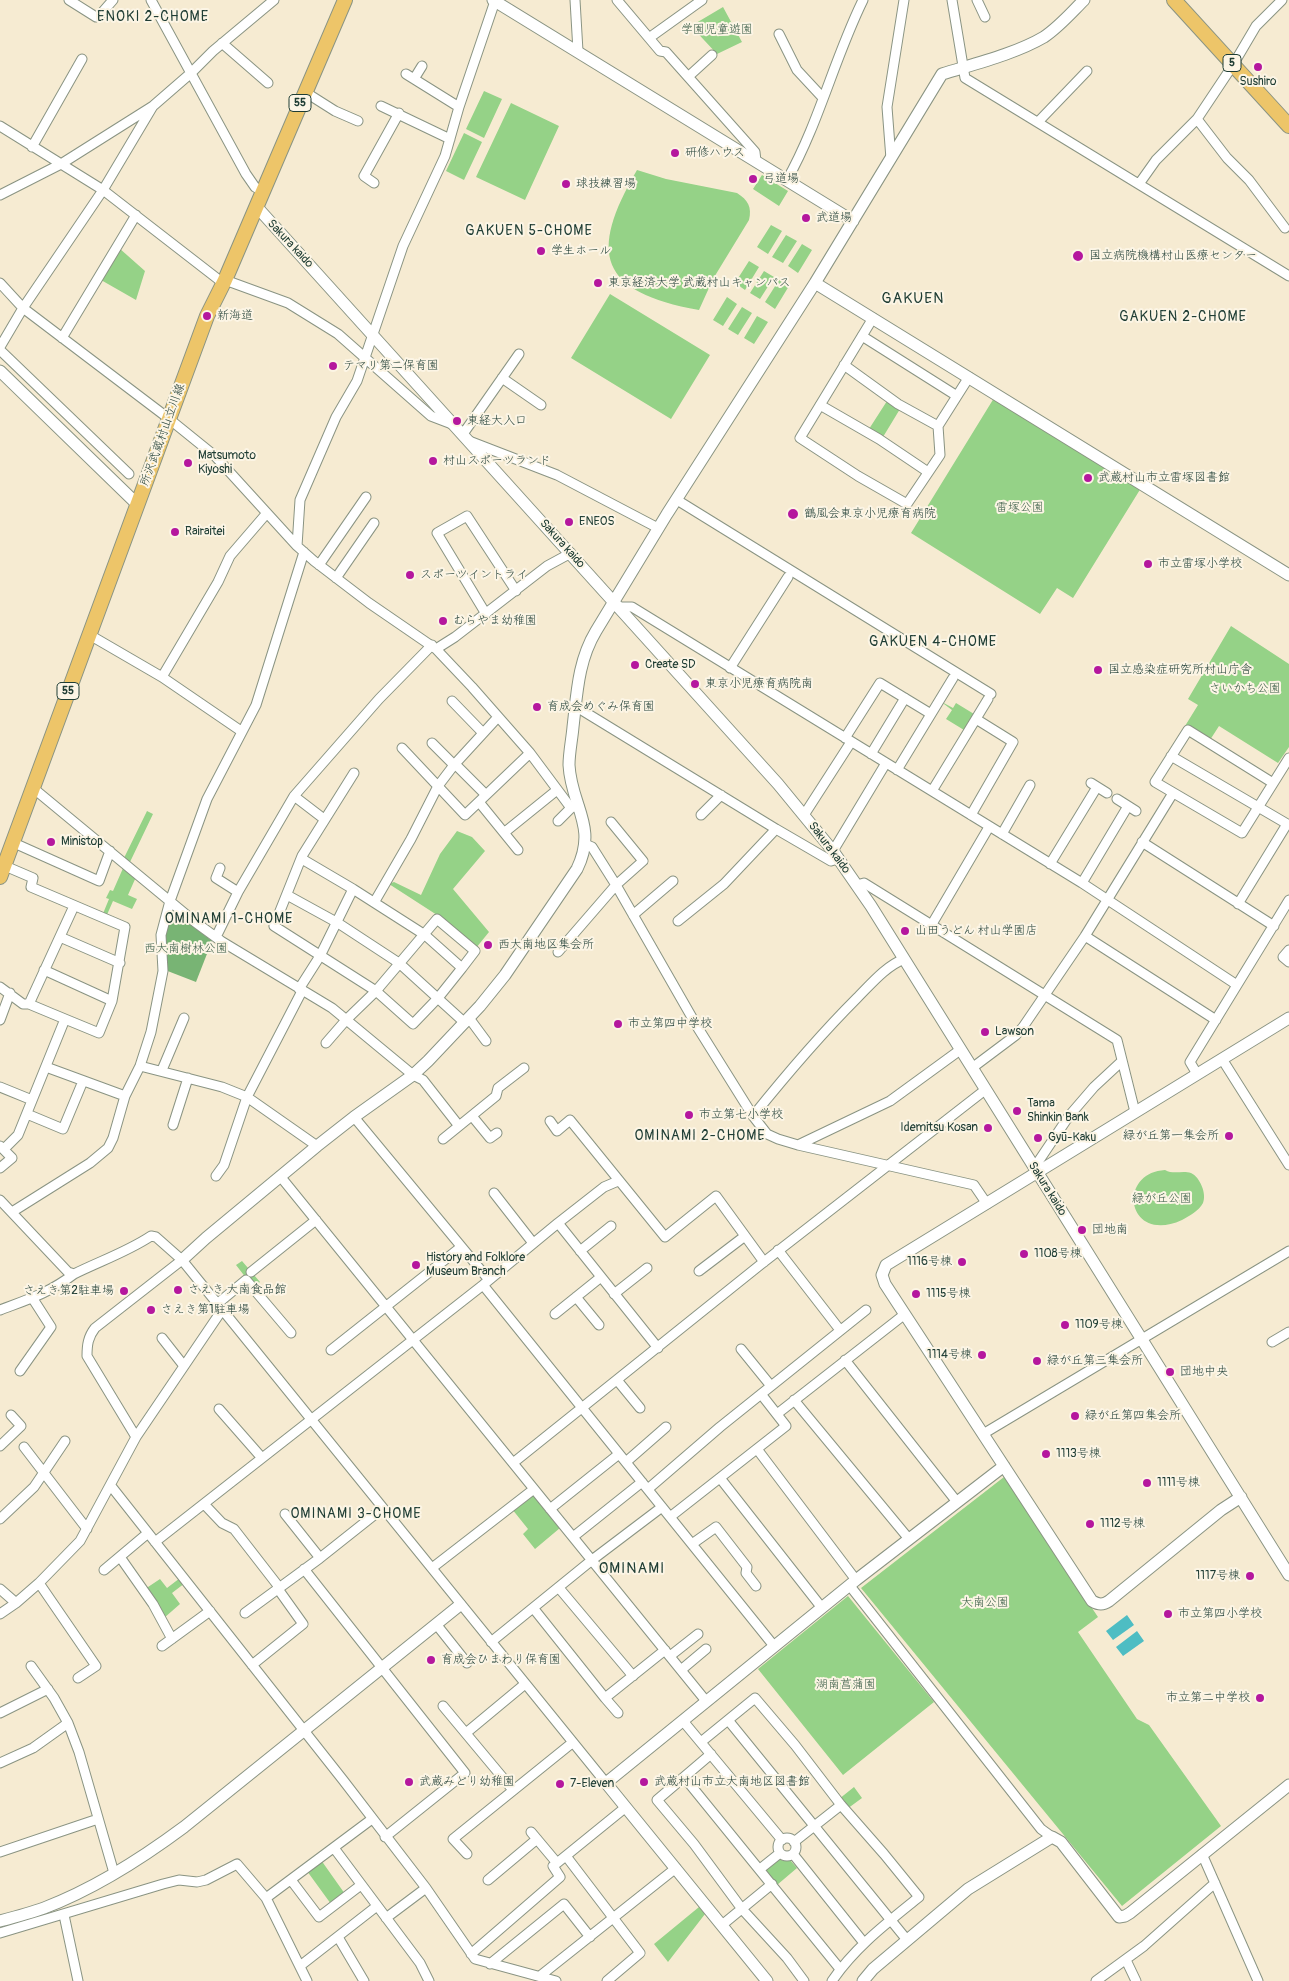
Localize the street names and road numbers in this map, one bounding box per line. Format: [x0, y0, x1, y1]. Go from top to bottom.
road number: 5 [1223, 54, 1241, 72]
road number: 55 [289, 95, 311, 112]
street label: Sakura kaido [264, 217, 316, 271]
street label: 所沢武蔵村山立川線 [138, 382, 188, 488]
street label: Sakura kaido [536, 517, 588, 571]
road number: 55 [57, 682, 79, 699]
street label: Sakura kaido [805, 819, 853, 877]
street label: Sakura kaido [1025, 1159, 1069, 1219]

